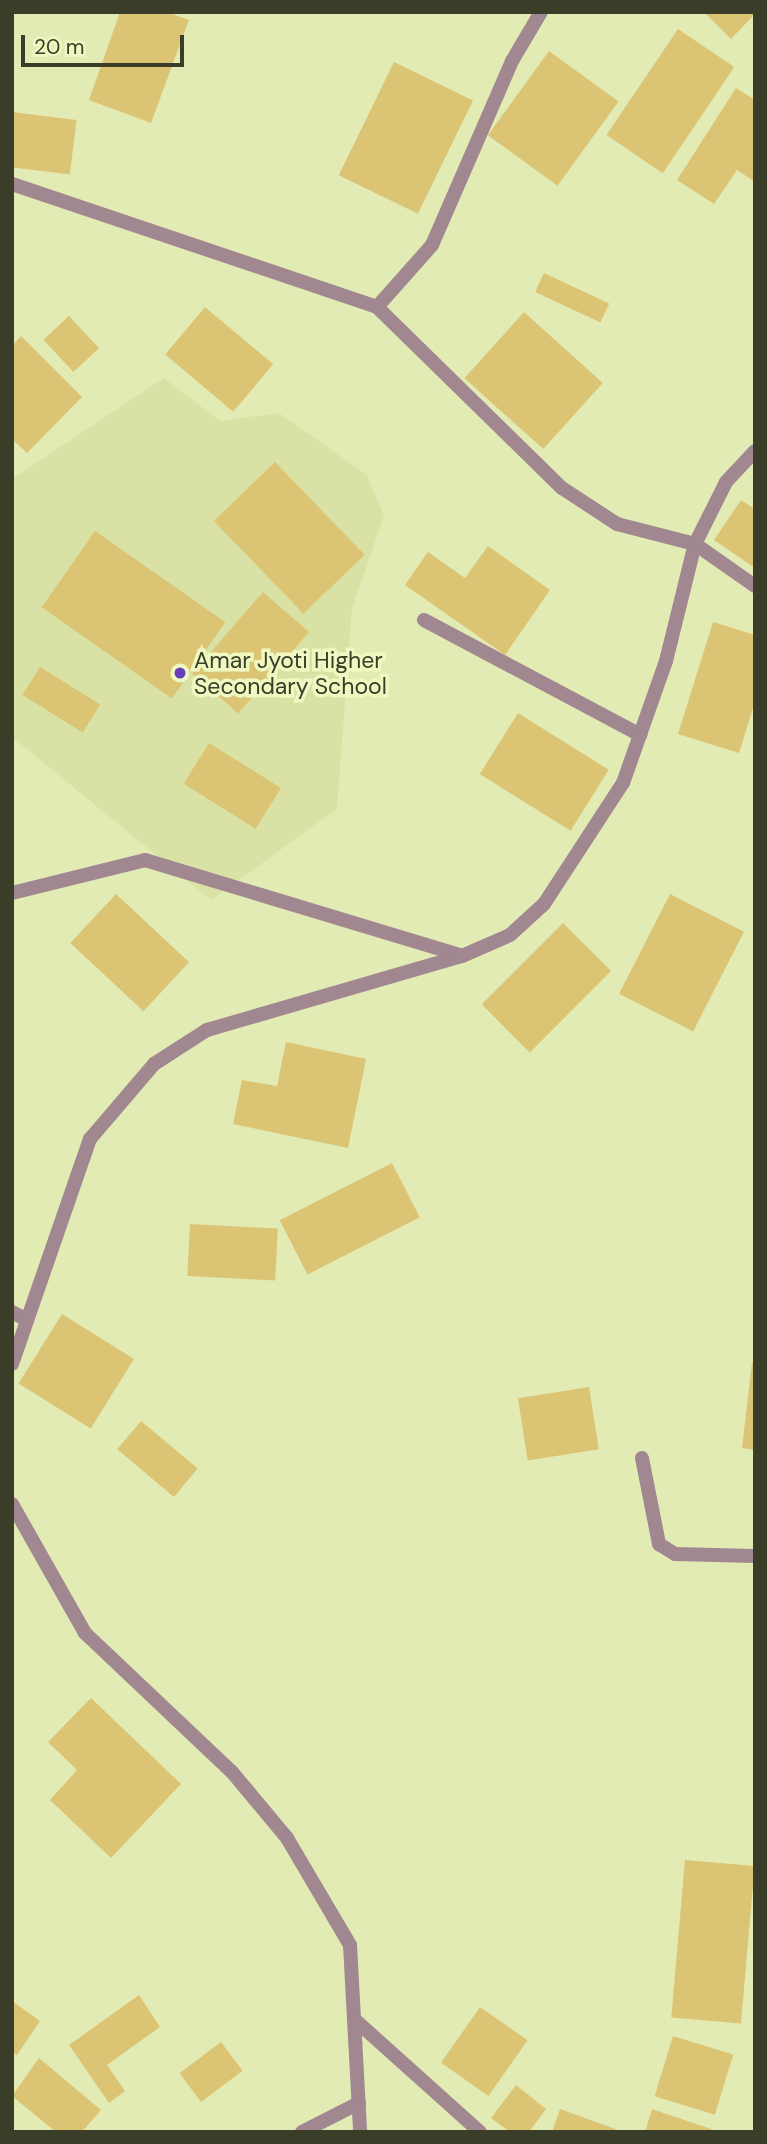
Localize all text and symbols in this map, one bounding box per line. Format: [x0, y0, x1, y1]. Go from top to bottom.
scale bar [24, 21, 187, 65]
text: 20 m [34, 33, 85, 61]
place label: Amar Jyoti Higher Secondary School [194, 646, 387, 700]
marker: Amar Jyoti Higher Secondary School [172, 665, 188, 681]

